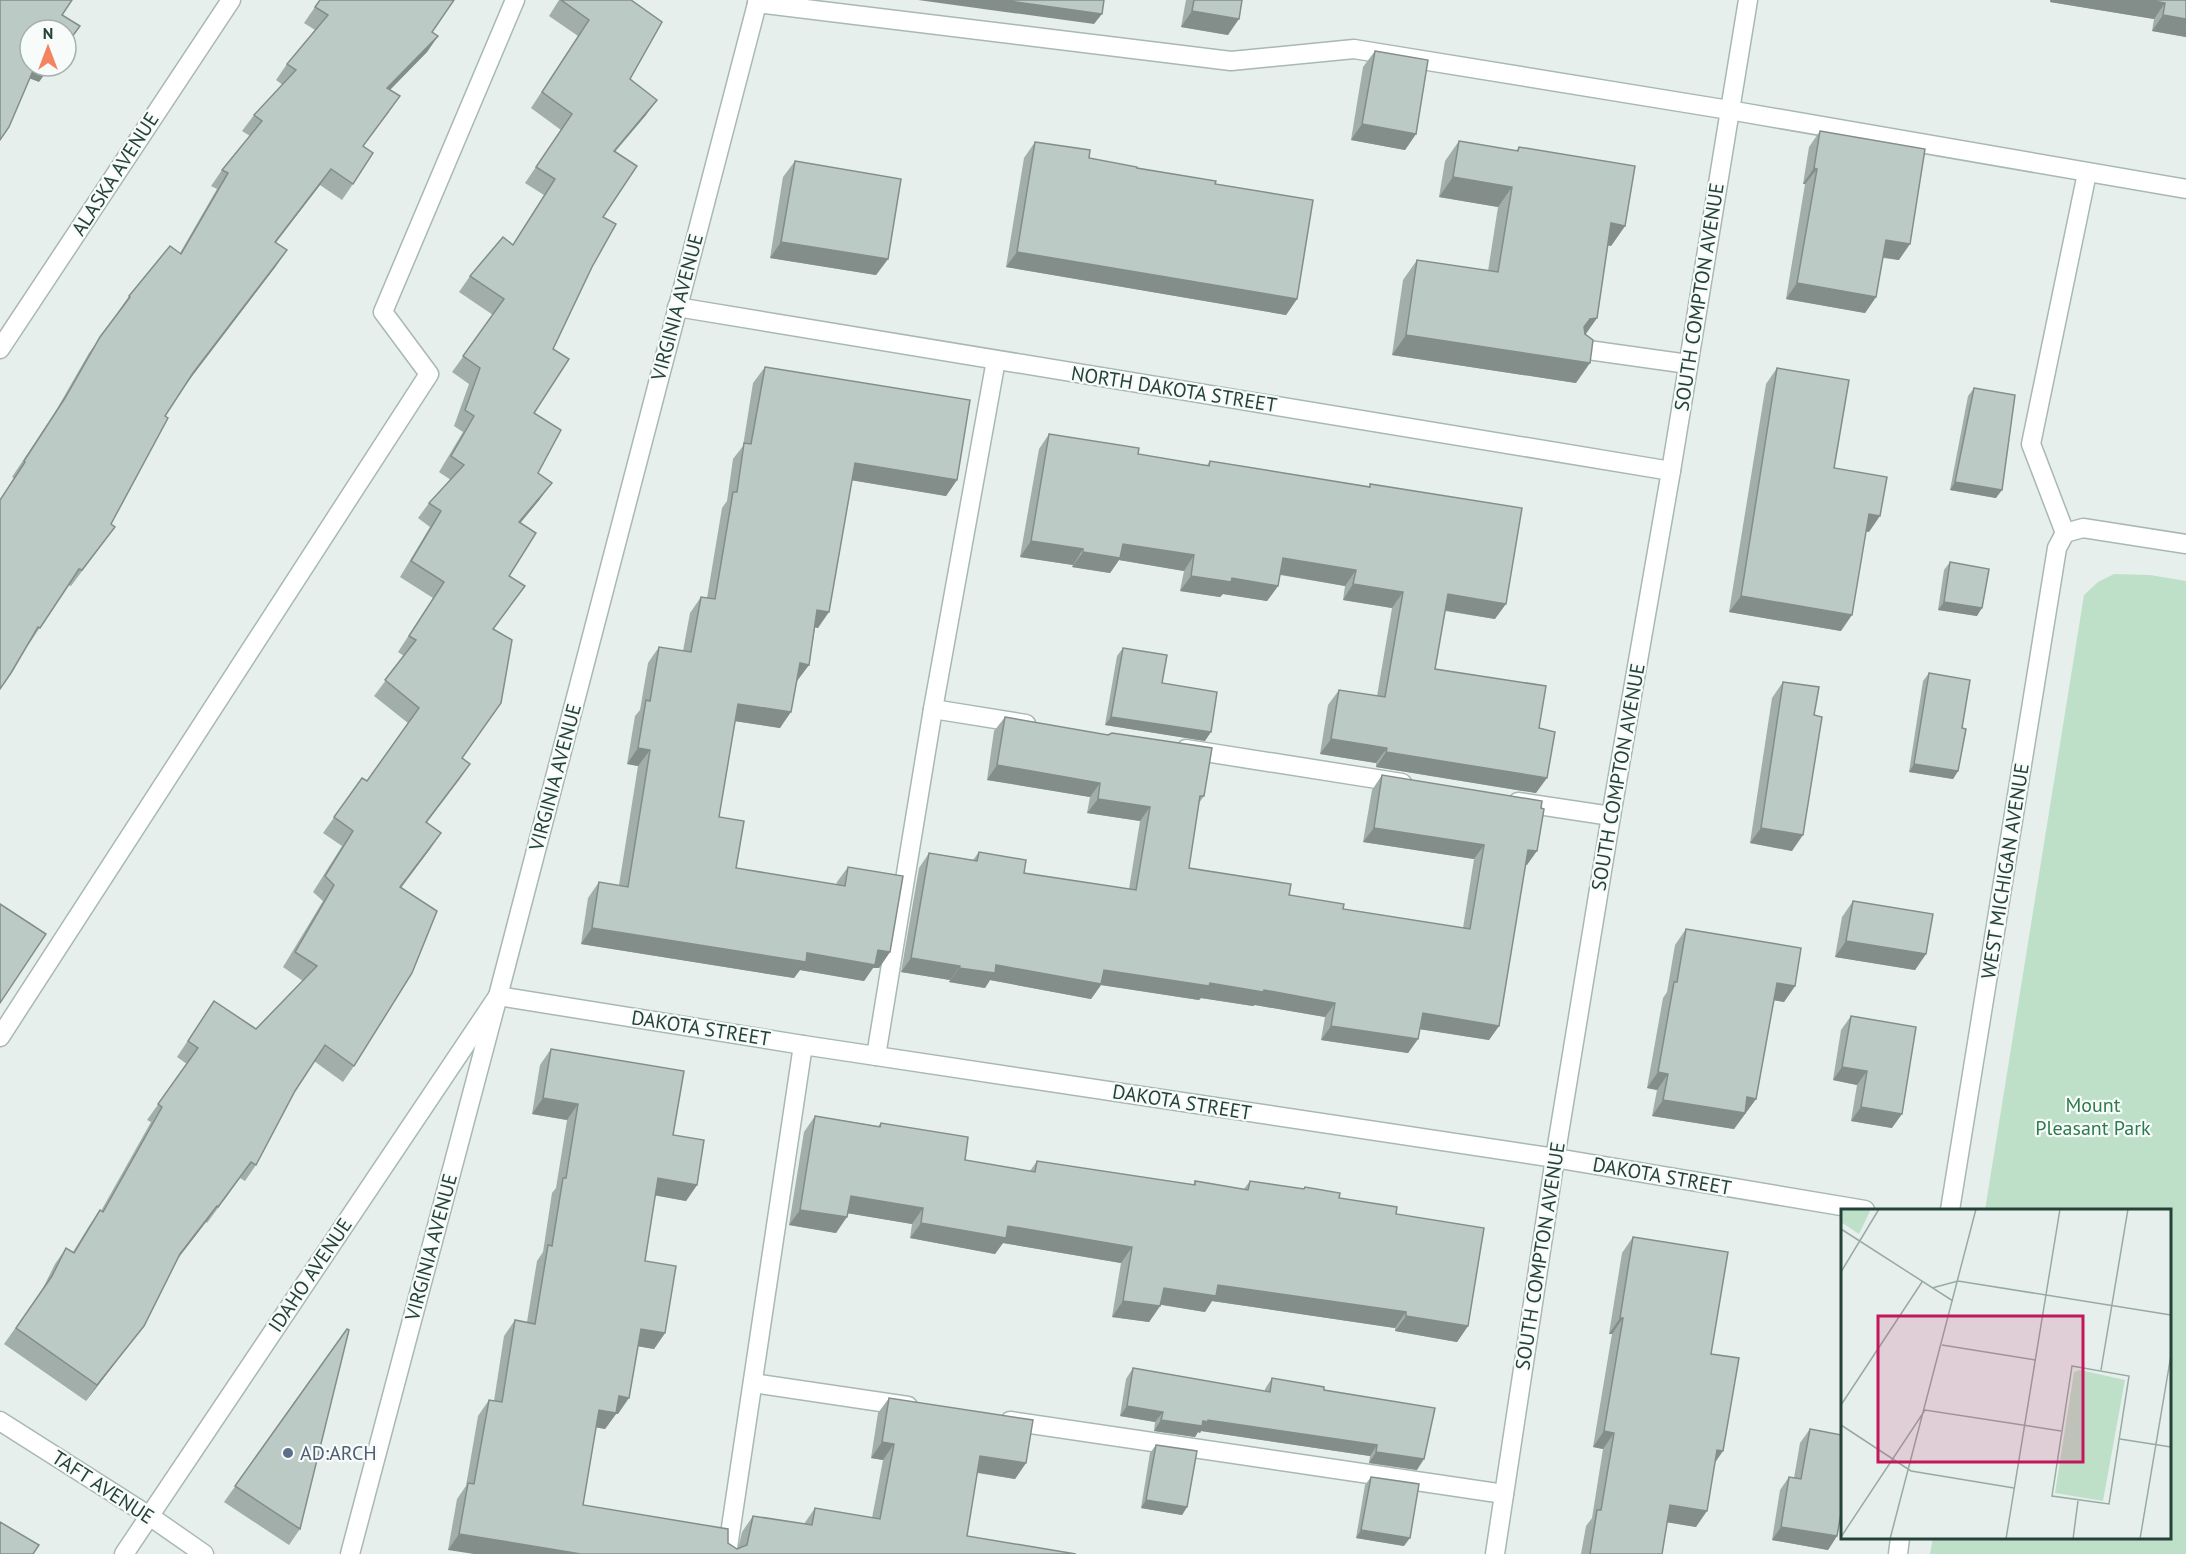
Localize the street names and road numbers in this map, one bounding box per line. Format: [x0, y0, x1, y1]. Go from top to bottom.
street label: ALASKA AVENUE [65, 107, 165, 241]
street label: SOUTH COMPTON AVENUE [1668, 181, 1730, 413]
street label: VIRGINIA AVENUE [645, 231, 709, 384]
street label: NORTH DAKOTA STREET [1069, 360, 1279, 418]
street label: SOUTH COMPTON AVENUE [1585, 661, 1651, 893]
street label: VIRGINIA AVENUE [523, 701, 587, 854]
street label: WEST MICHIGAN AVENUE [1975, 761, 2035, 981]
street label: DAKOTA STREET [630, 1004, 772, 1052]
street label: DAKOTA STREET [1111, 1078, 1253, 1126]
street label: SOUTH COMPTON AVENUE [1509, 1140, 1571, 1372]
street label: DAKOTA STREET [1591, 1151, 1733, 1201]
street label: VIRGINIA AVENUE [399, 1171, 463, 1324]
street label: IDAHO AVENUE [262, 1213, 358, 1337]
street label: TAFT AVENUE [47, 1444, 159, 1530]

